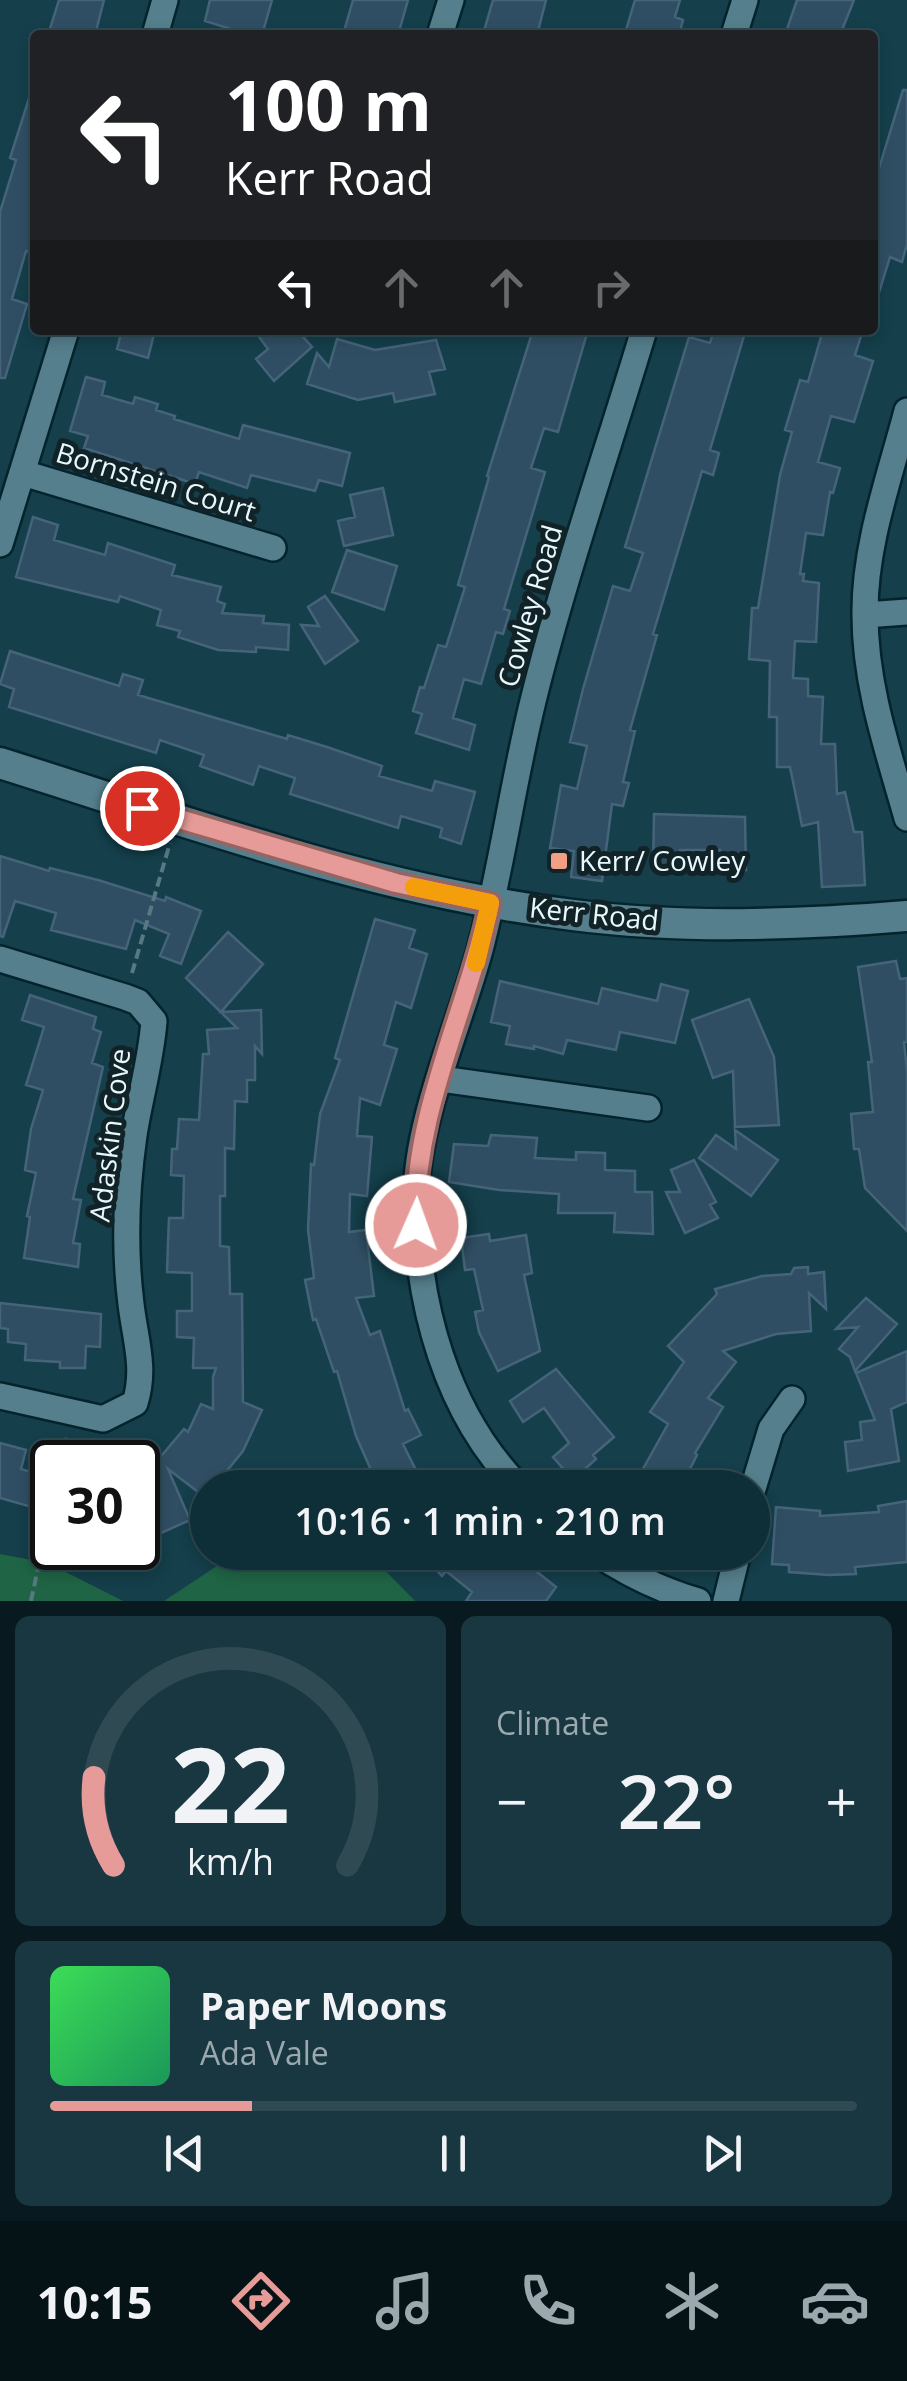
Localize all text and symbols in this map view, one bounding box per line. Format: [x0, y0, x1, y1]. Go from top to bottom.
text: 100 m [225, 56, 432, 152]
icon: left [60, 70, 190, 200]
text: Kerr Road [225, 147, 434, 208]
icon: left [269, 260, 324, 315]
icon: ahead [374, 260, 429, 315]
icon: ahead [479, 260, 534, 315]
icon: right [584, 260, 639, 315]
street label: Bornstein Court [52, 433, 261, 530]
street label: Cowley Road [488, 520, 570, 691]
pin [100, 766, 185, 851]
icon: arrive [115, 781, 170, 836]
place label: Kerr/ Cowley [579, 841, 746, 879]
marker: Kerr/ Cowley [548, 850, 570, 872]
street label: Kerr Road [528, 887, 661, 939]
street label: Adaskin Cove [80, 1046, 138, 1224]
position arrow [364, 1173, 468, 1277]
speed limit sign: 30 [30, 1440, 160, 1570]
text: 10:16 · 1 min · 210 m [294, 1494, 666, 1546]
text: Climate [496, 1701, 609, 1744]
text: 22 [171, 1712, 290, 1853]
text: 22° [618, 1749, 735, 1851]
text: − [496, 1763, 527, 1838]
text: + [826, 1763, 857, 1838]
text: km/h [187, 1837, 274, 1885]
text: Paper Moons [200, 1979, 447, 2031]
text: Ada Vale [200, 2031, 329, 2074]
icon: previous [157, 2126, 212, 2181]
icon: pause [426, 2126, 481, 2181]
icon: next [695, 2126, 750, 2181]
icon: directions [226, 2266, 296, 2336]
icon: music [370, 2266, 440, 2336]
icon: phone [513, 2266, 583, 2336]
icon: climate [657, 2266, 727, 2336]
icon: car [800, 2266, 870, 2336]
text: 10:15 [37, 2271, 153, 2332]

